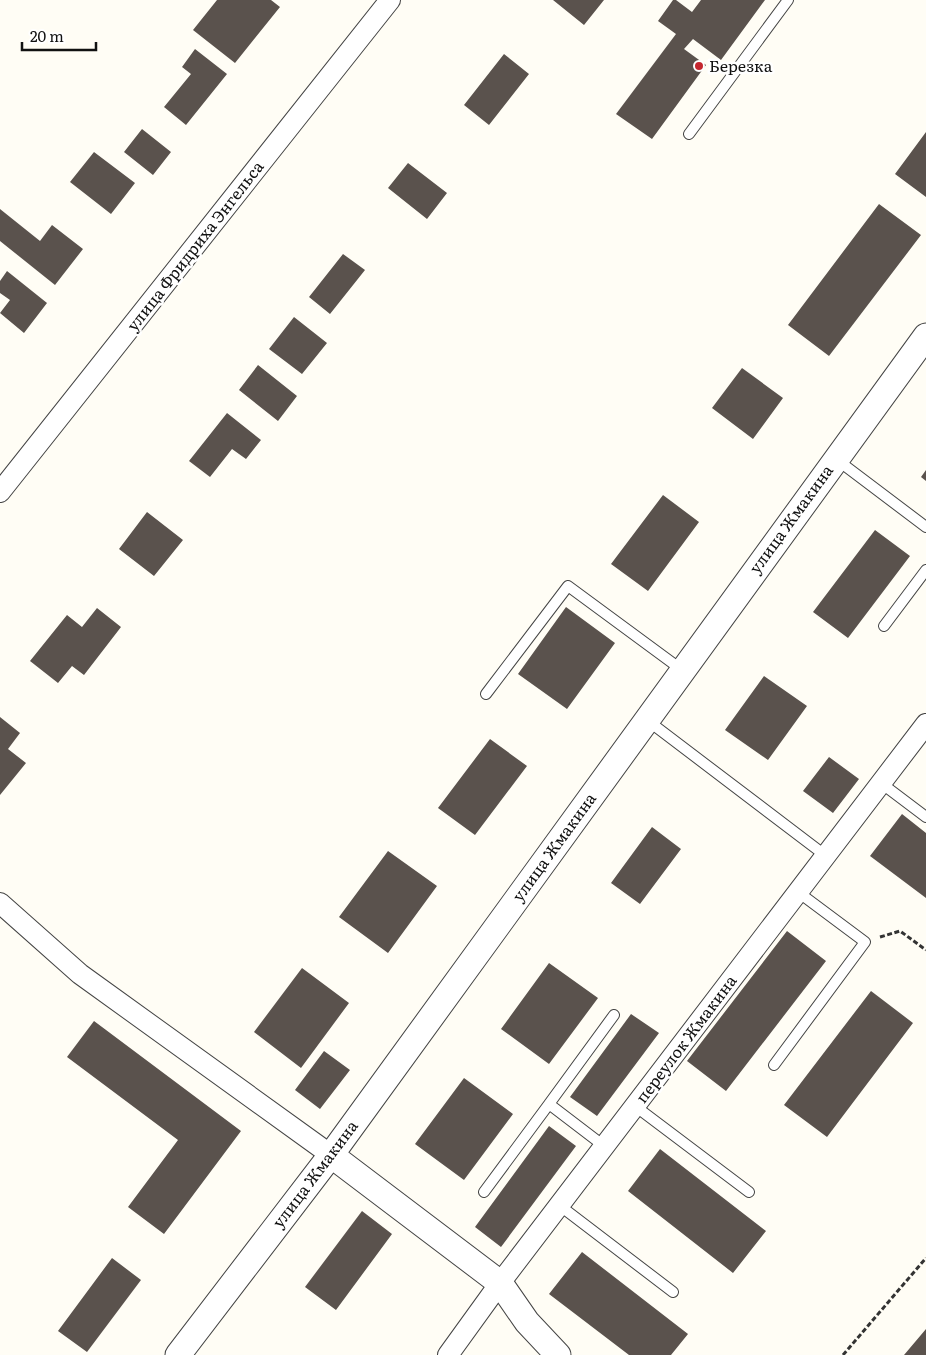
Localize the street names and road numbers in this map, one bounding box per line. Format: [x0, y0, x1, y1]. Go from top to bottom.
street label: улица Фридриха Энгельса [120, 155, 269, 336]
street label: улица Жмакина [742, 459, 838, 578]
street label: улица Жмакина [505, 787, 601, 906]
street label: переулок Жмакина [629, 969, 742, 1108]
street label: улица Жмакина [266, 1114, 363, 1232]

